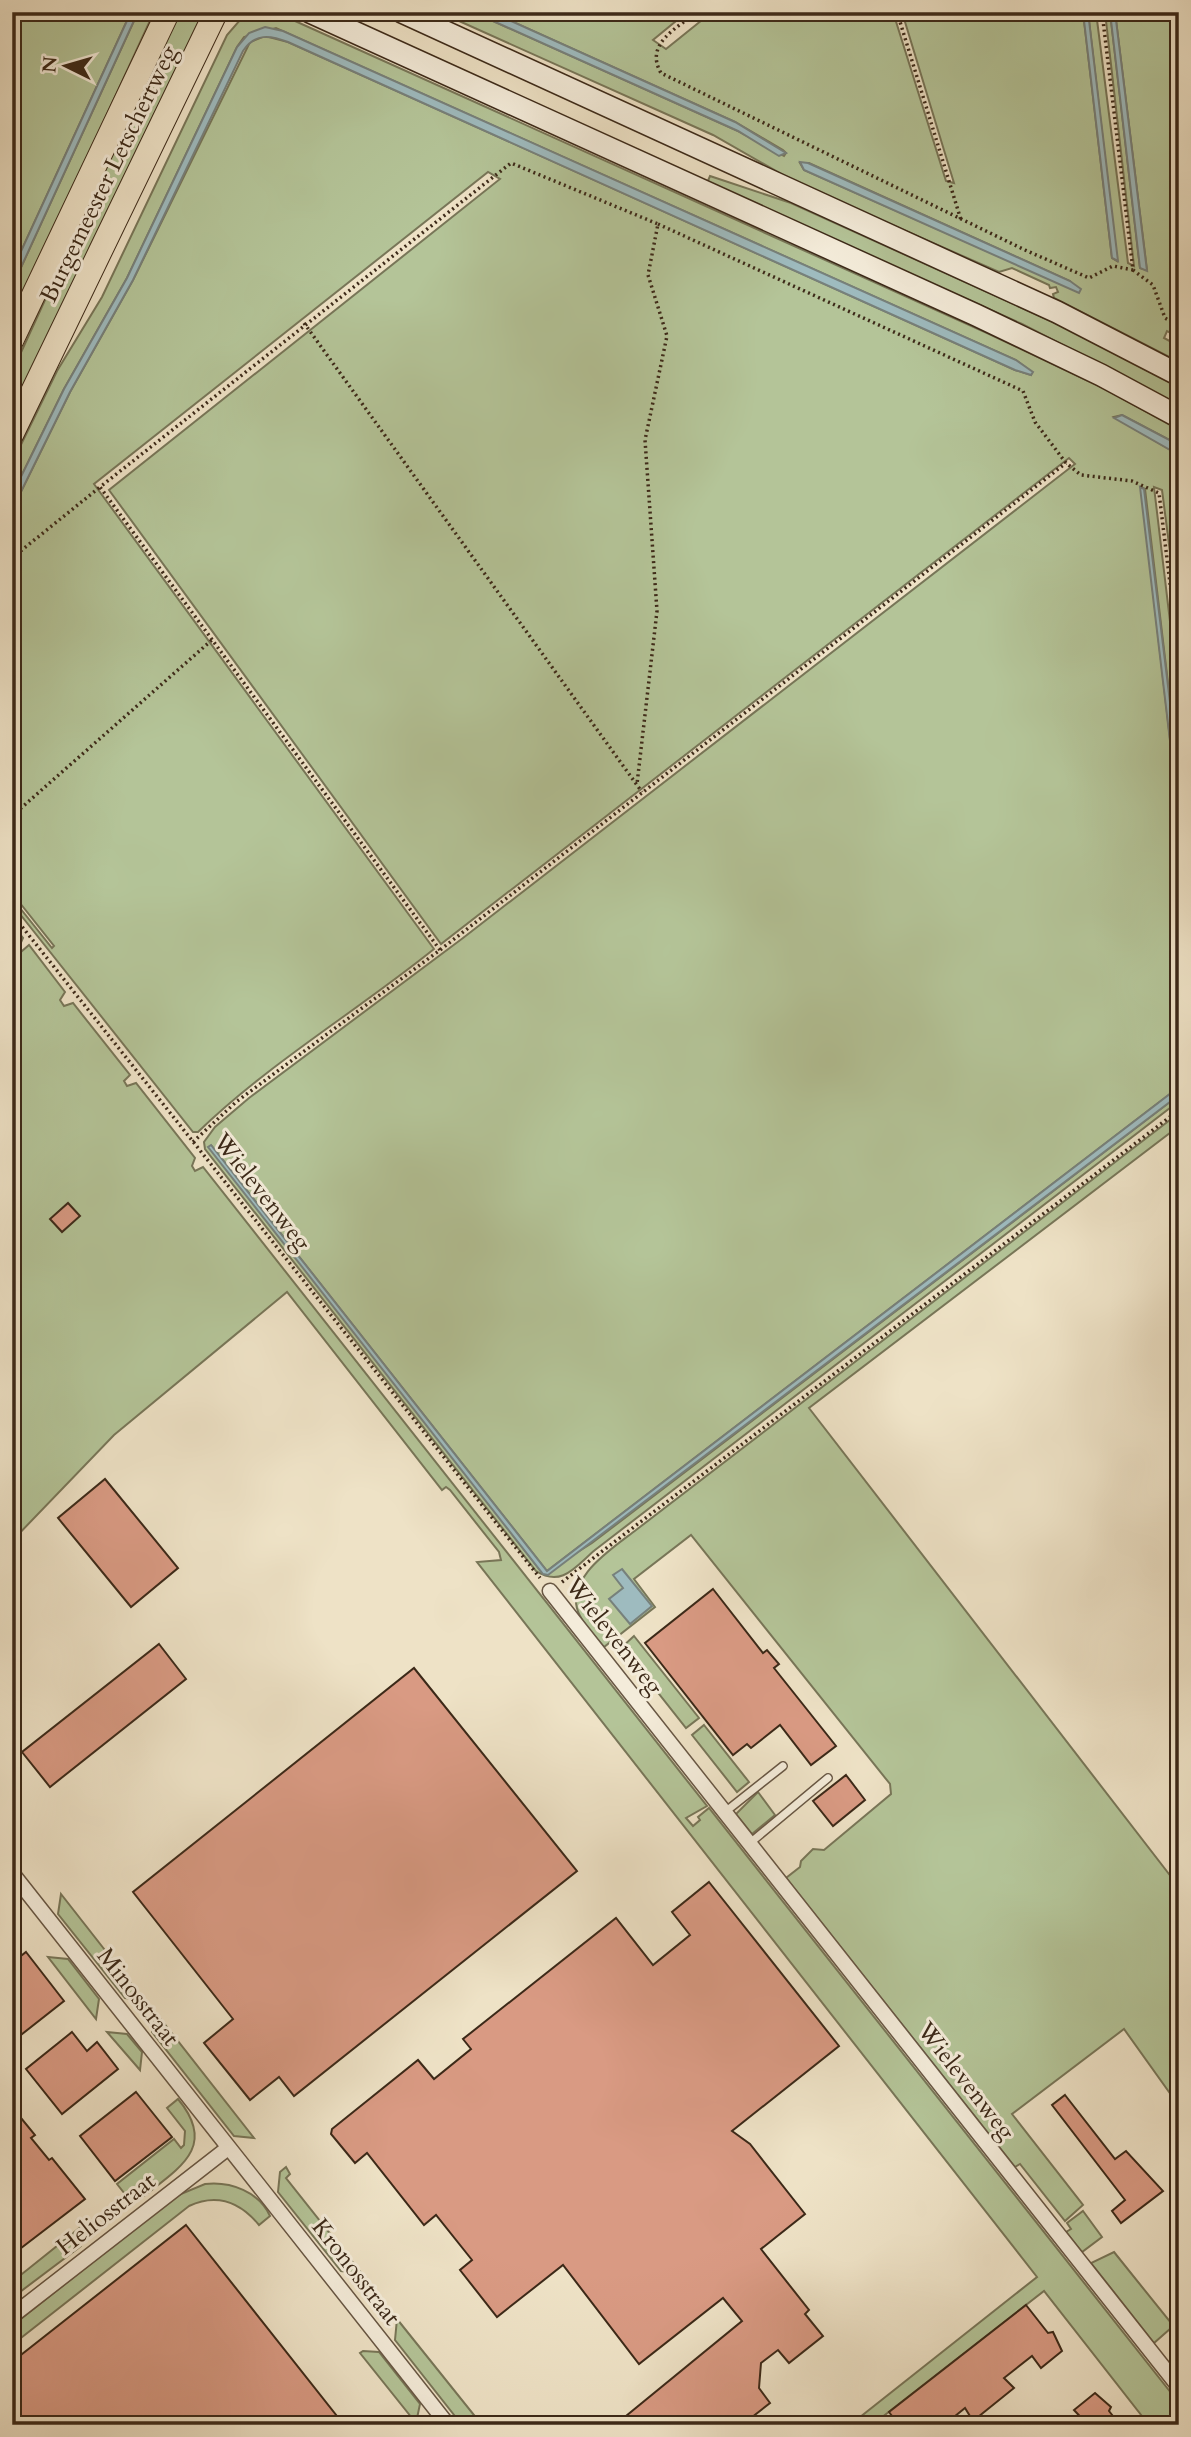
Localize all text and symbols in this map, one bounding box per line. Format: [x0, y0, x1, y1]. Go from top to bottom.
north arrow [32, 32, 102, 102]
street label: Burgemeester Letschertweg [32, 39, 186, 308]
text: N [36, 55, 64, 74]
street label: Wielevenweg [205, 1125, 319, 1258]
street label: Wielevenweg [557, 1569, 671, 1702]
street label: Minosstraat [89, 1941, 187, 2053]
street label: Wielevenweg [909, 2014, 1023, 2147]
street label: Heliosstraat [50, 2165, 163, 2263]
street label: Kronosstraat [304, 2212, 408, 2332]

